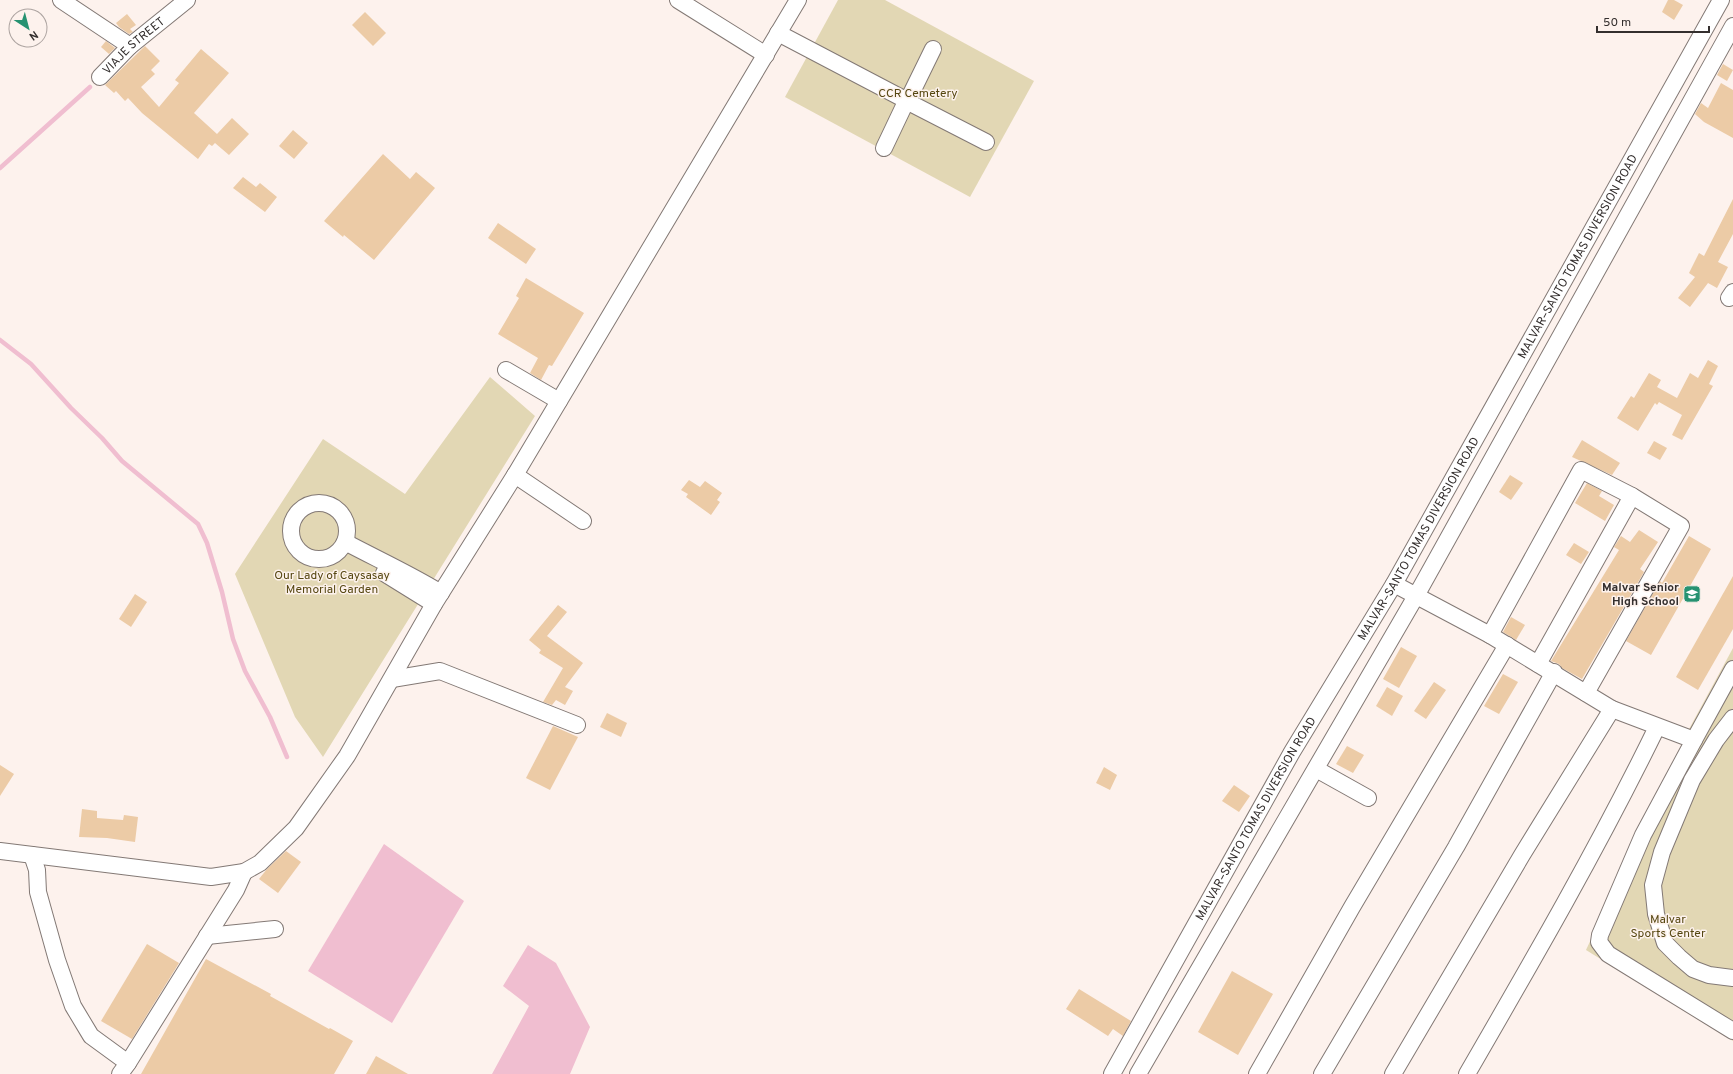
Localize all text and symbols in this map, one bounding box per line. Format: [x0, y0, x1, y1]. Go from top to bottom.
north arrow [8, 8, 48, 48]
scale bar [1597, 8, 1709, 34]
street label: VIAJE STREET [99, 14, 169, 79]
text: 50 m [1603, 15, 1631, 31]
text: N [26, 27, 41, 43]
park label: CCR Cemetery [878, 86, 958, 102]
street label: MALVAR–SANTO TOMAS DIVERSION ROAD [1515, 152, 1642, 362]
street label: MALVAR–SANTO TOMAS DIVERSION ROAD [1355, 434, 1484, 644]
park label: Our Lady of Caysasay Memorial Garden [274, 568, 390, 598]
place label: Malvar Senior High School [1602, 580, 1679, 610]
school or university icon: Malvar Senior High School [1682, 584, 1702, 604]
street label: MALVAR–SANTO TOMAS DIVERSION ROAD [1192, 714, 1320, 924]
park label: Malvar Sports Center [1630, 912, 1706, 942]

